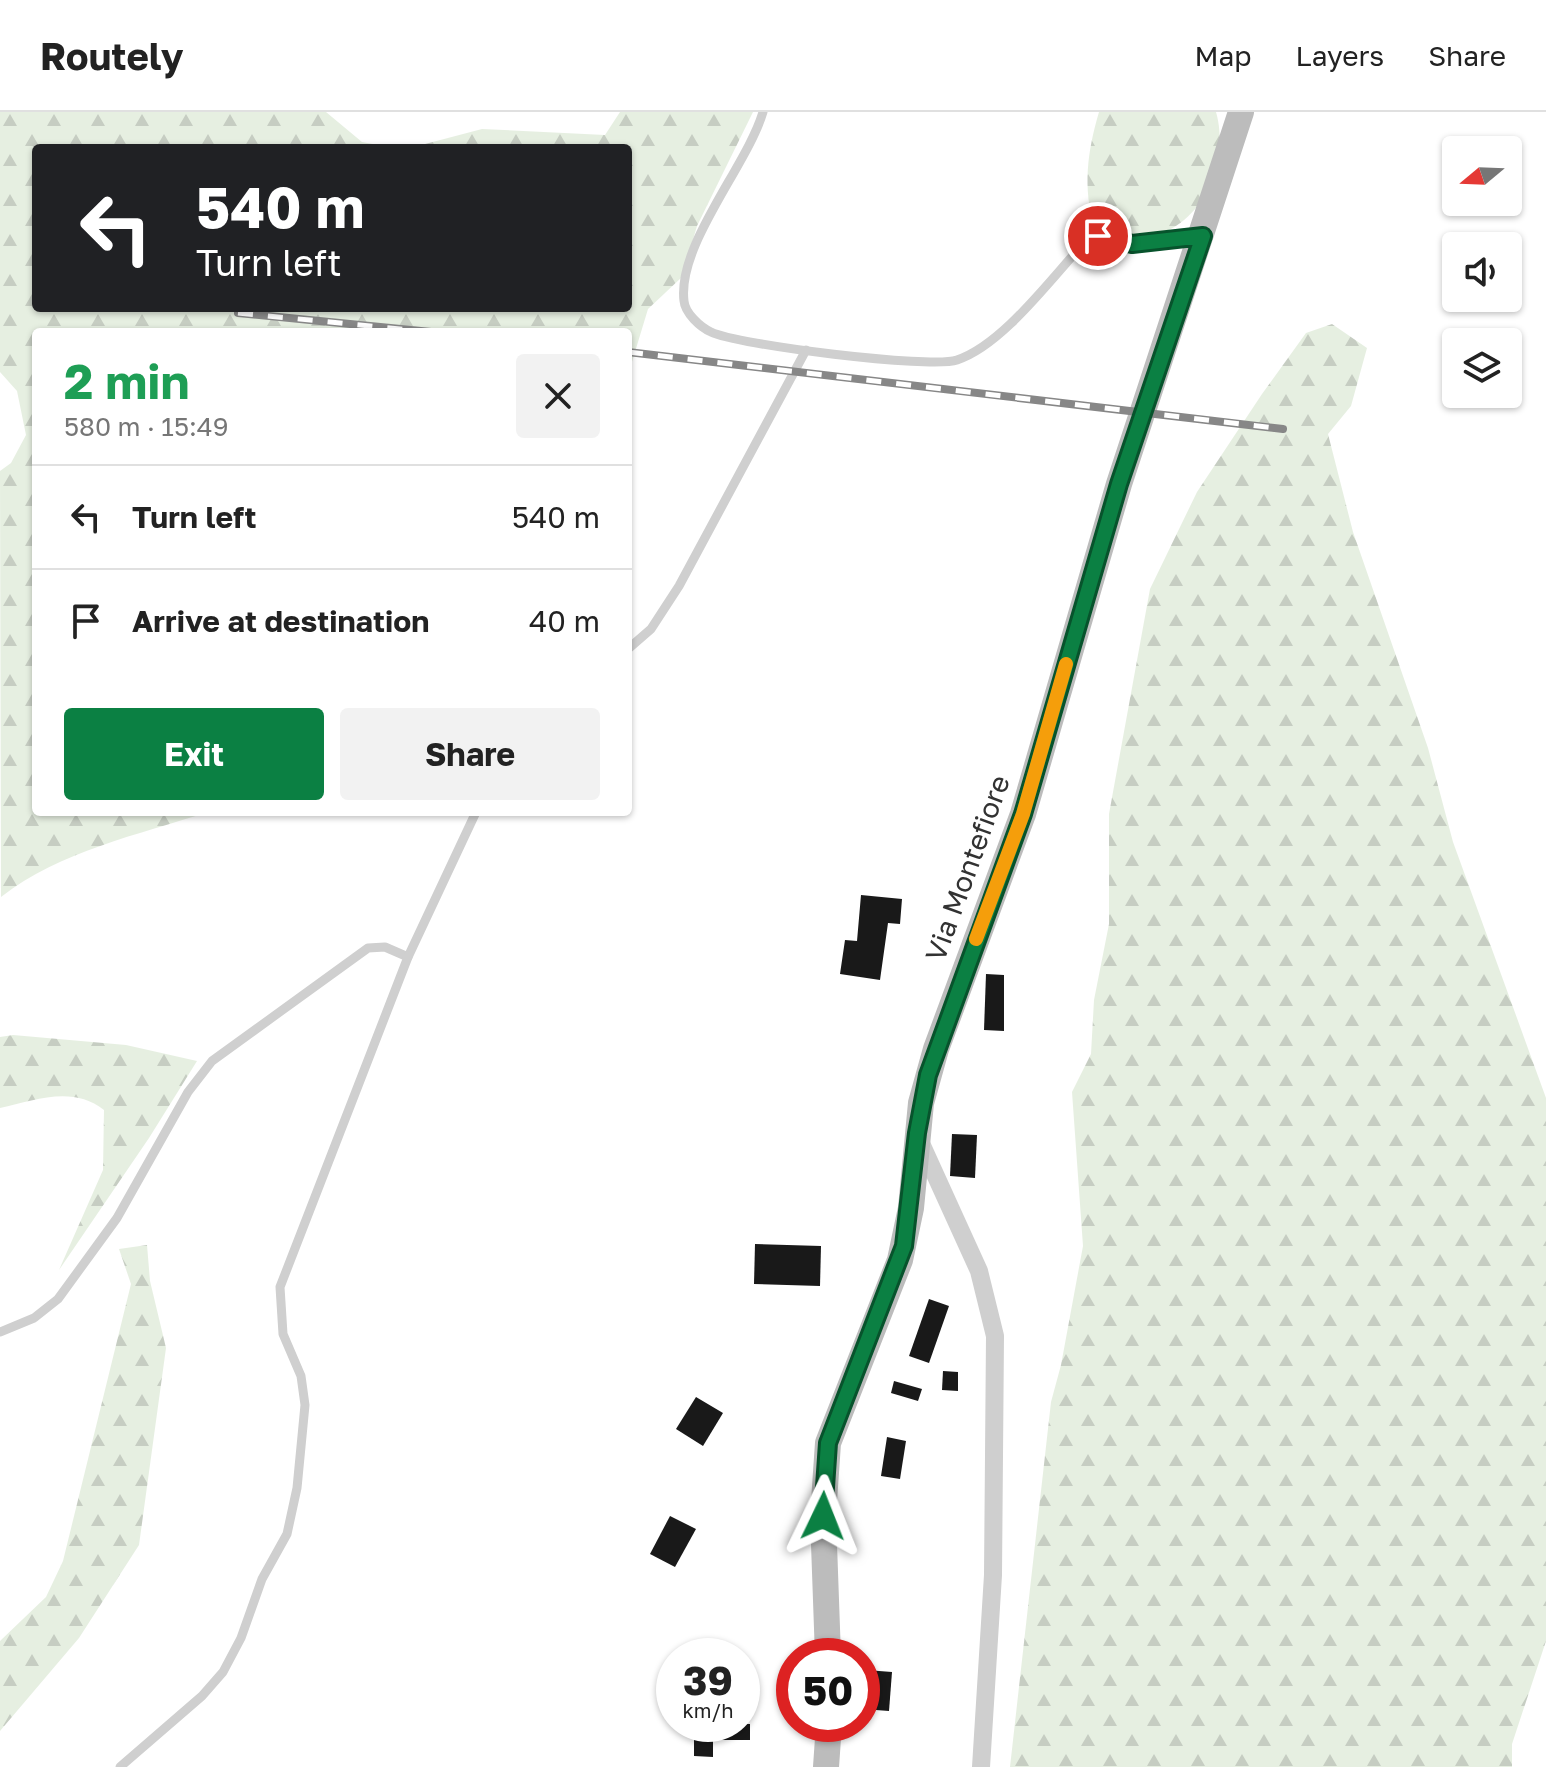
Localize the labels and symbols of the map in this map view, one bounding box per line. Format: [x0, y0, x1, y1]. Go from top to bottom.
north arrow [1442, 136, 1522, 216]
pin [1064, 202, 1132, 270]
street label: Via Montefiore [918, 771, 1016, 965]
position arrow [781, 1474, 865, 1558]
speed limit sign: 50 [776, 1638, 880, 1742]

